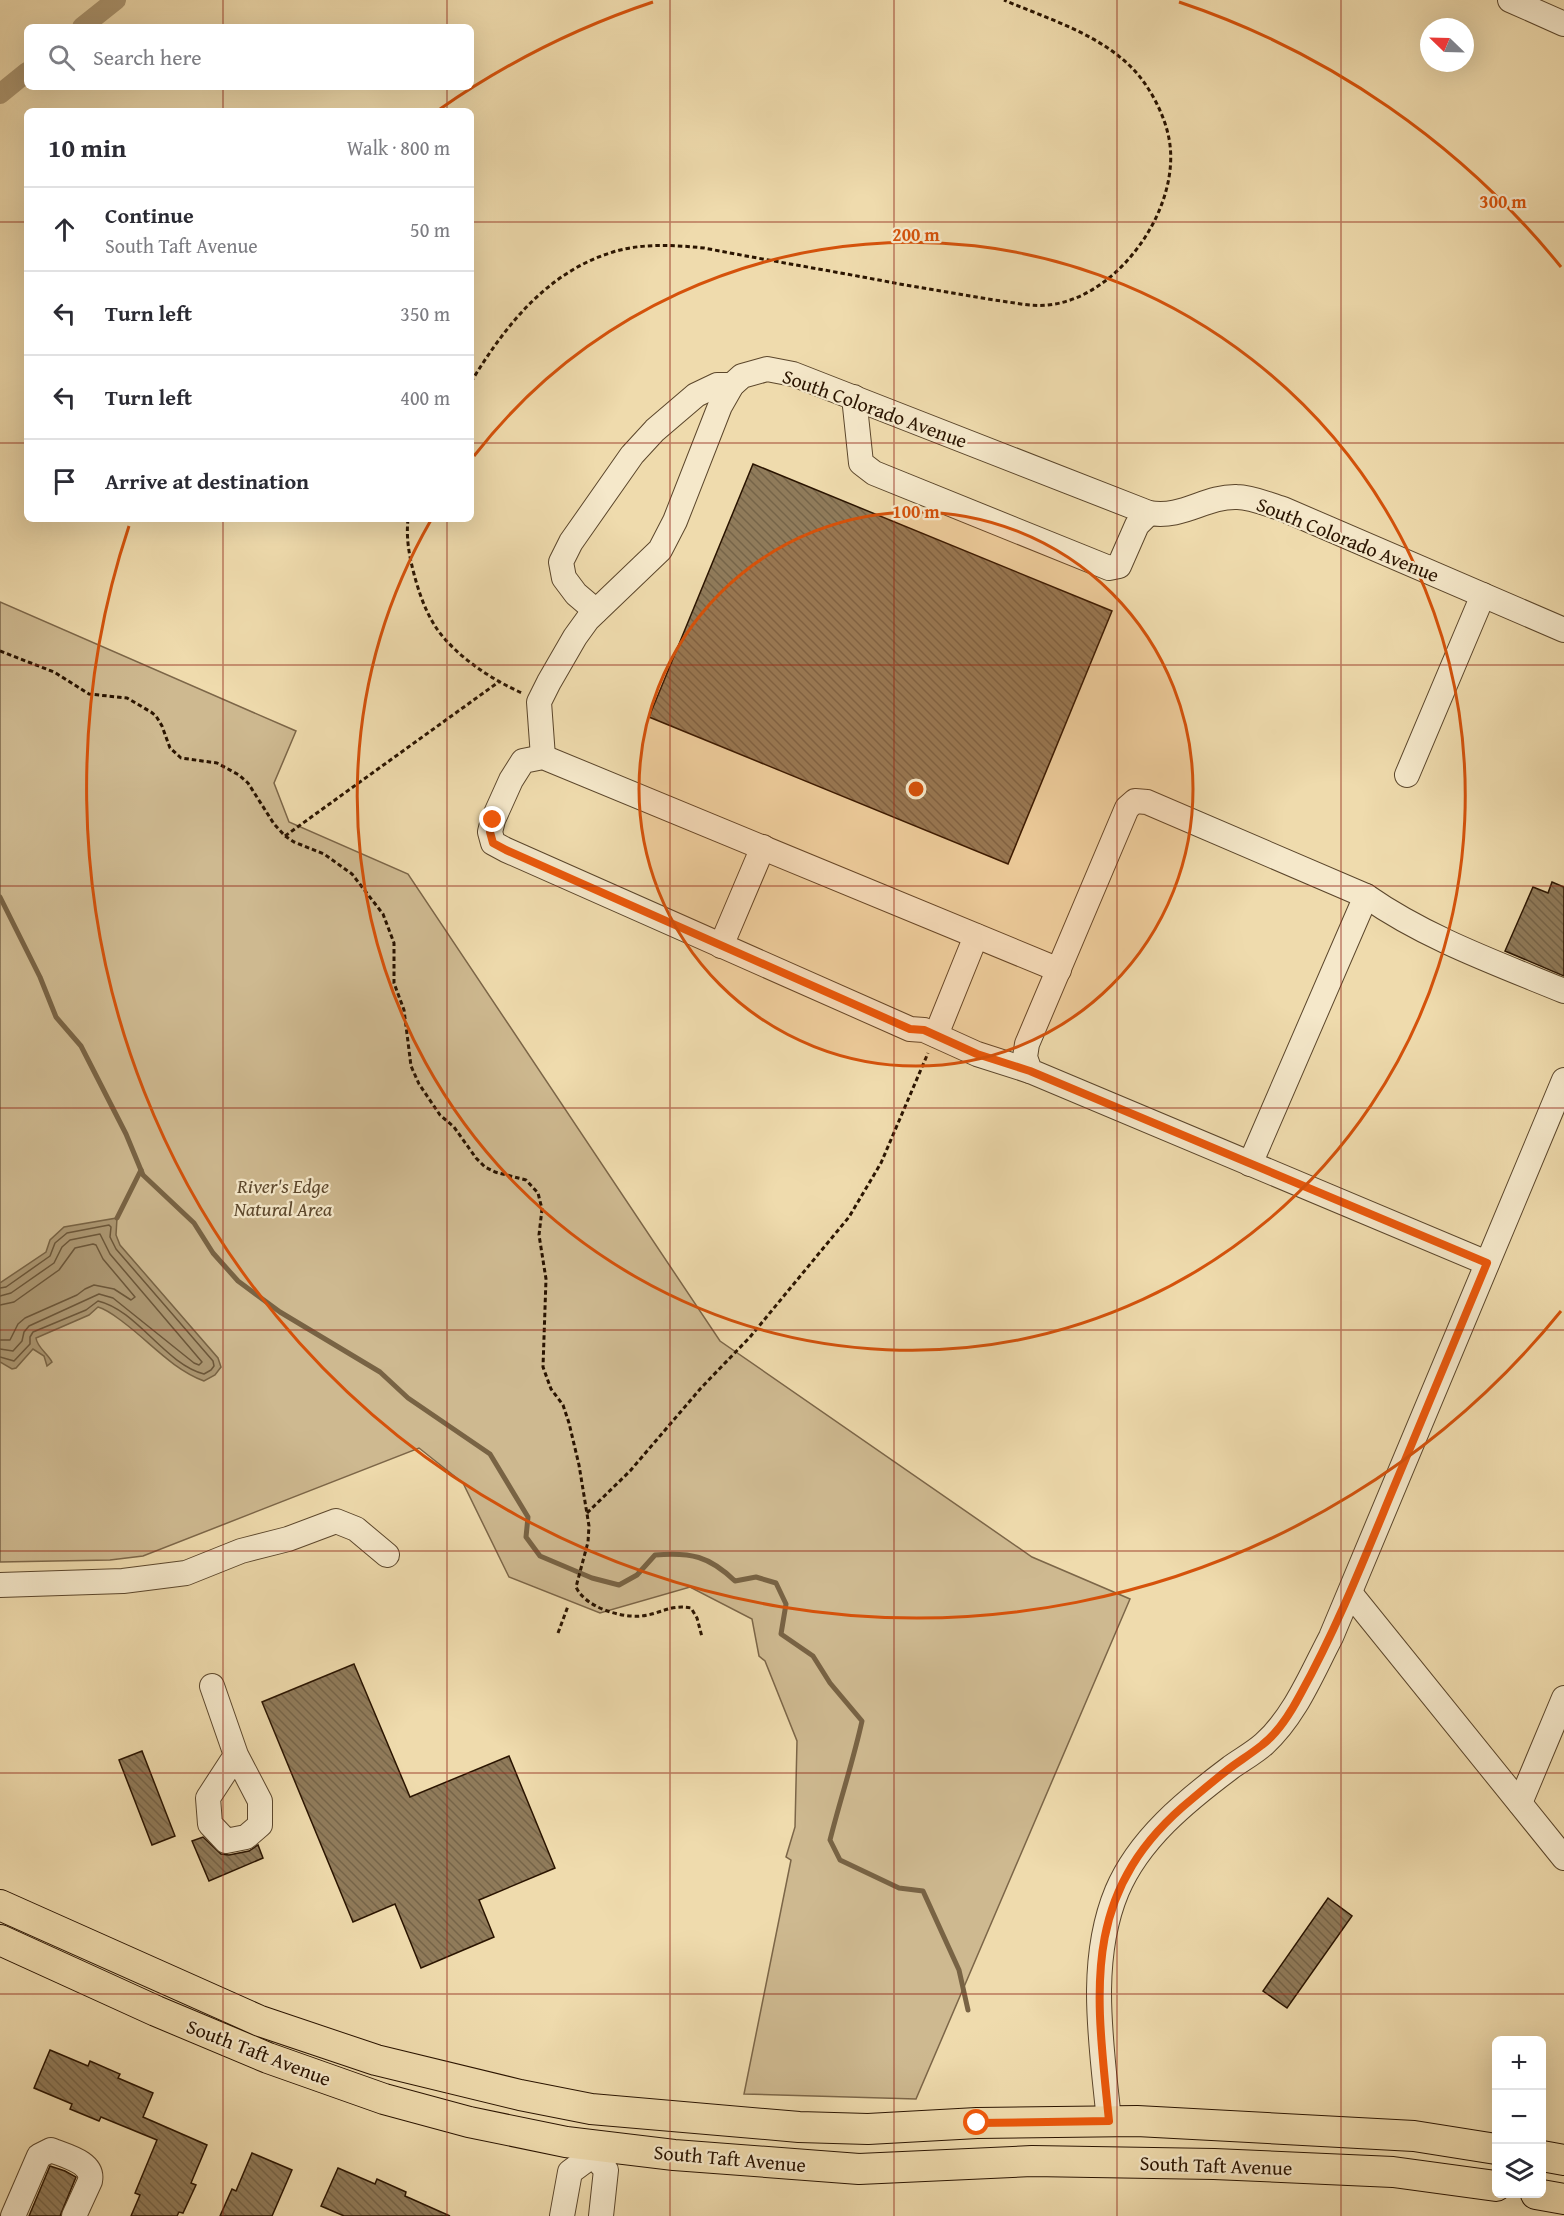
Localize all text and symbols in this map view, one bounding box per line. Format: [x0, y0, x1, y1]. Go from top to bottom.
north arrow [1420, 18, 1474, 72]
search box [24, 24, 474, 90]
icon: search [45, 41, 78, 74]
text: Search here [93, 41, 202, 73]
text: 10 min [48, 128, 126, 167]
text: Walk · 800 m [347, 133, 450, 162]
text: 300 m [1479, 188, 1527, 215]
text: Continue [105, 199, 194, 231]
icon: ahead [48, 213, 81, 246]
text: 50 m [410, 215, 450, 244]
text: 200 m [892, 221, 940, 248]
text: South Taft Avenue [105, 231, 258, 260]
icon: left [48, 297, 81, 330]
text: Turn left [105, 297, 192, 329]
text: 350 m [400, 299, 450, 328]
street label: South Colorado Avenue [779, 361, 971, 455]
icon: left [48, 381, 81, 414]
text: Turn left [105, 381, 192, 413]
text: 400 m [400, 383, 450, 412]
icon: arrive [48, 465, 81, 498]
text: Arrive at destination [105, 465, 309, 497]
street label: South Colorado Avenue [1252, 489, 1444, 589]
text: 100 m [892, 498, 940, 525]
centre of rings [906, 779, 926, 799]
route end [479, 806, 505, 832]
park label: River's Edge Natural Area [233, 1171, 333, 1223]
street label: South Taft Avenue [183, 2011, 335, 2093]
map controls [1492, 2036, 1546, 2198]
button: + [1492, 2036, 1546, 2090]
button: − [1492, 2090, 1546, 2144]
route start [963, 2109, 989, 2135]
street label: South Taft Avenue [653, 2137, 807, 2179]
button: layers [1492, 2144, 1546, 2198]
street label: South Taft Avenue [1139, 2148, 1293, 2182]

